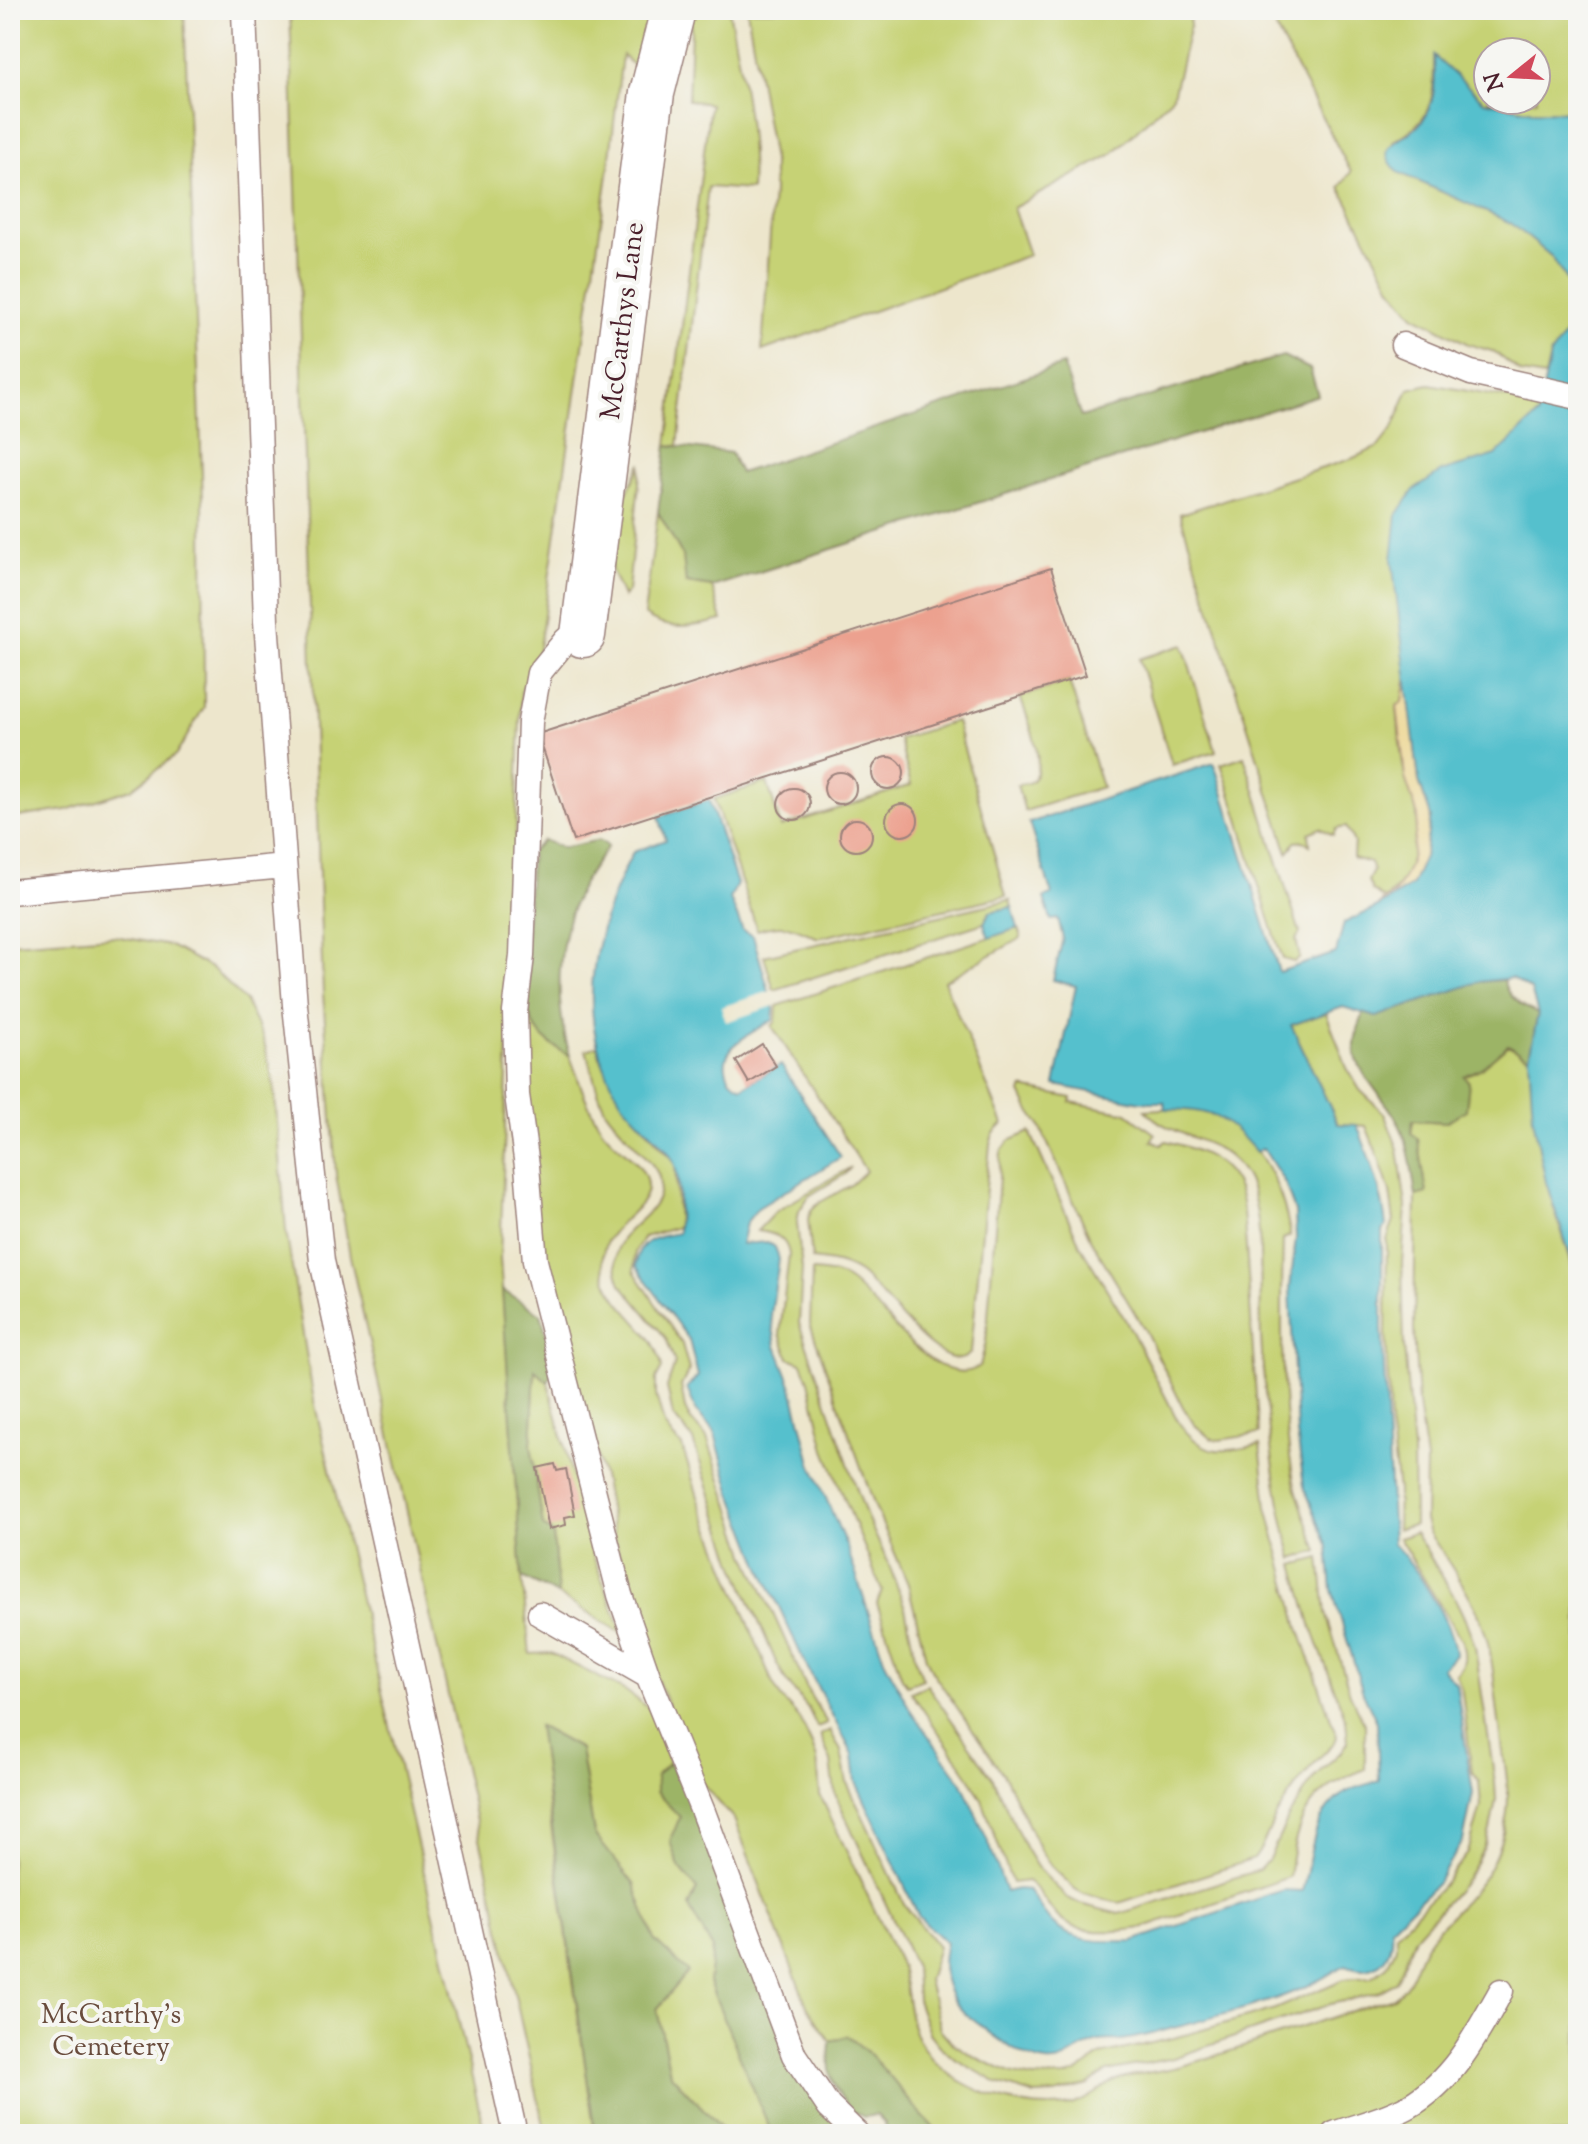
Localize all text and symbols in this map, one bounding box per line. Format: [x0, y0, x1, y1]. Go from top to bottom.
north arrow [1472, 36, 1552, 116]
text: N [1478, 68, 1514, 95]
street label: McCarthys Lane [592, 220, 656, 422]
park label: McCarthy's Cemetery [41, 1996, 181, 2068]

